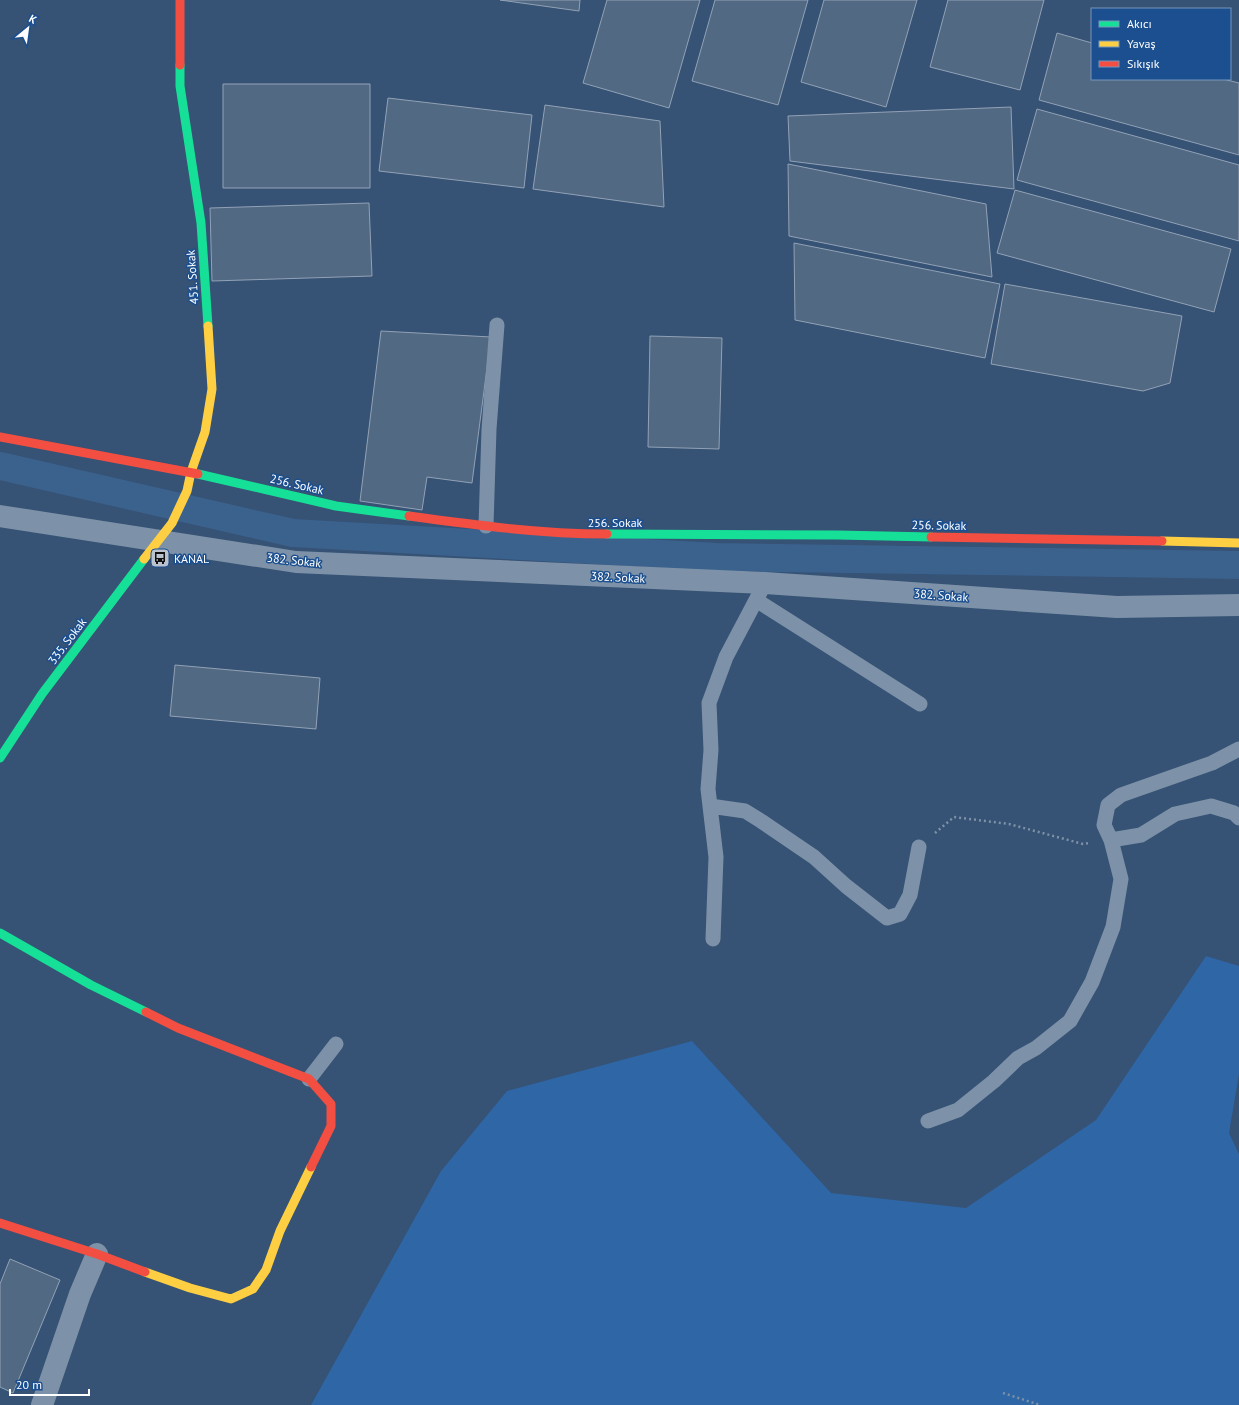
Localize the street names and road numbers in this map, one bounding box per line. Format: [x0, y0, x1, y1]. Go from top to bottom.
street label: 451. Sokak [183, 249, 201, 305]
street label: 256. Sokak [269, 471, 326, 498]
street label: 256. Sokak [588, 515, 643, 530]
street label: 256. Sokak [912, 517, 967, 533]
street label: 382. Sokak [266, 550, 322, 570]
street label: 382. Sokak [590, 568, 646, 586]
street label: 382. Sokak [913, 586, 969, 604]
street label: 335. Sokak [45, 614, 90, 667]

